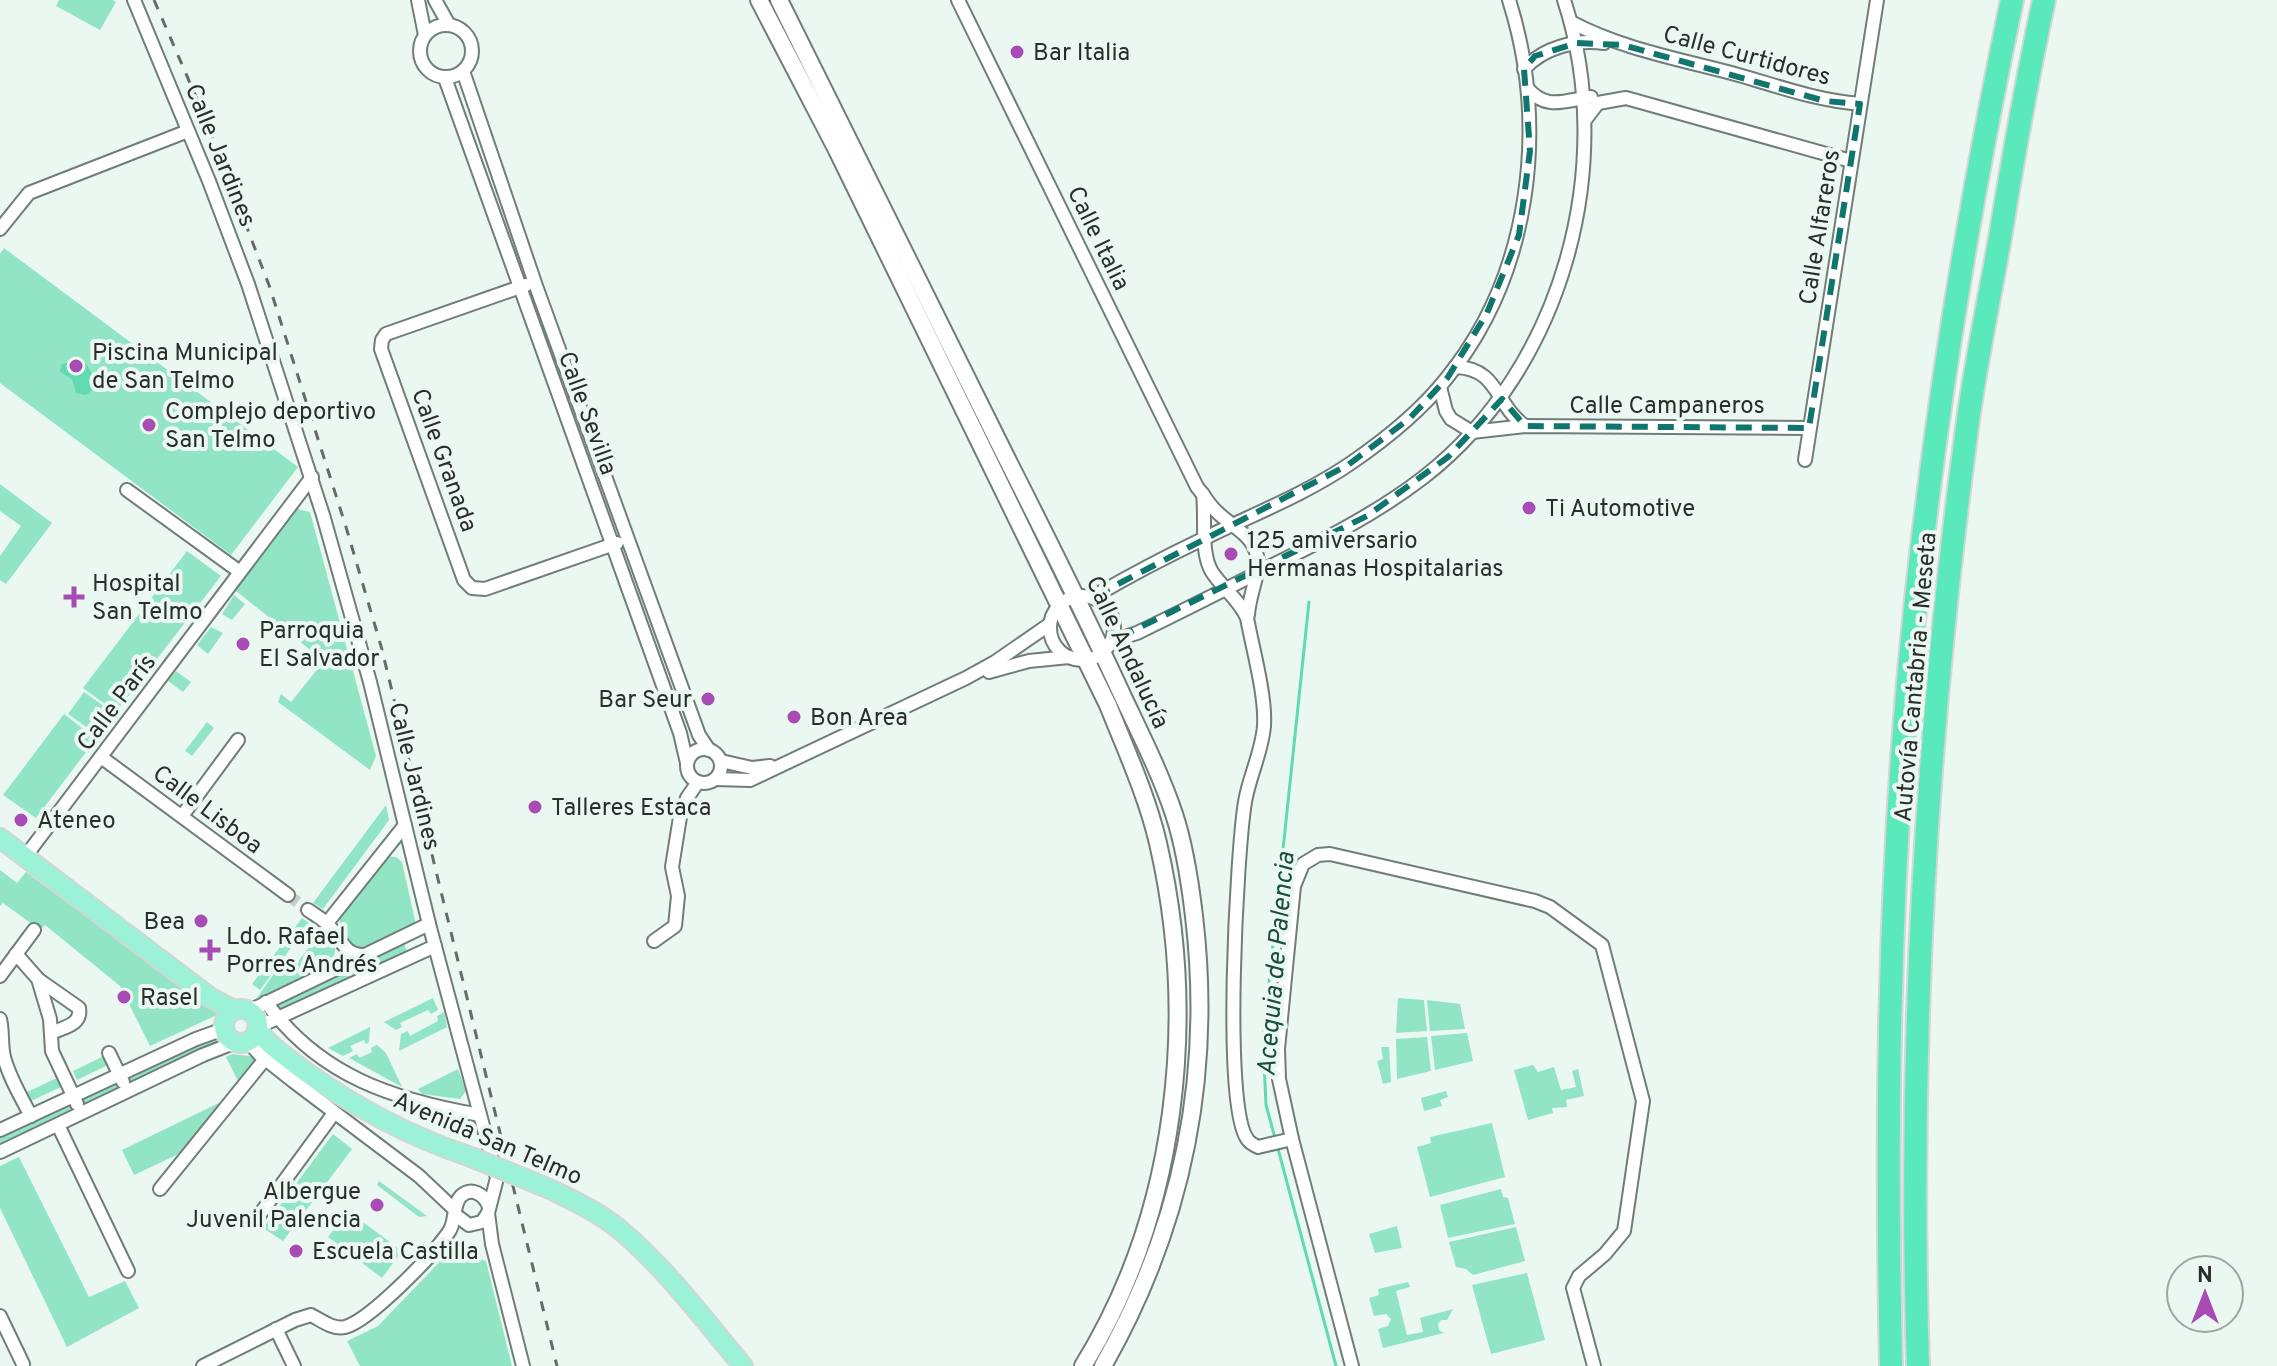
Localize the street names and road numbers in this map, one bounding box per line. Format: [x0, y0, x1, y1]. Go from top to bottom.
street label: Calle Curtidores [1659, 20, 1834, 94]
street label: Calle Jardines [177, 80, 261, 232]
street label: Calle Alfareros [1794, 148, 1848, 307]
street label: Calle Italia [1059, 182, 1135, 296]
street label: Calle Sevilla [550, 348, 622, 480]
street label: Calle Granada [403, 385, 483, 536]
street label: Calle Campaneros [1569, 392, 1765, 422]
street label: Autovía Cantabria - Meseta [1889, 531, 1945, 823]
street label: Calle Andalucía [1078, 572, 1175, 734]
street label: Calle París [71, 649, 164, 758]
street label: Calle Jardines [380, 699, 446, 854]
street label: Calle Lisboa [146, 759, 268, 862]
street label: Avenida San Telmo [388, 1086, 586, 1193]

